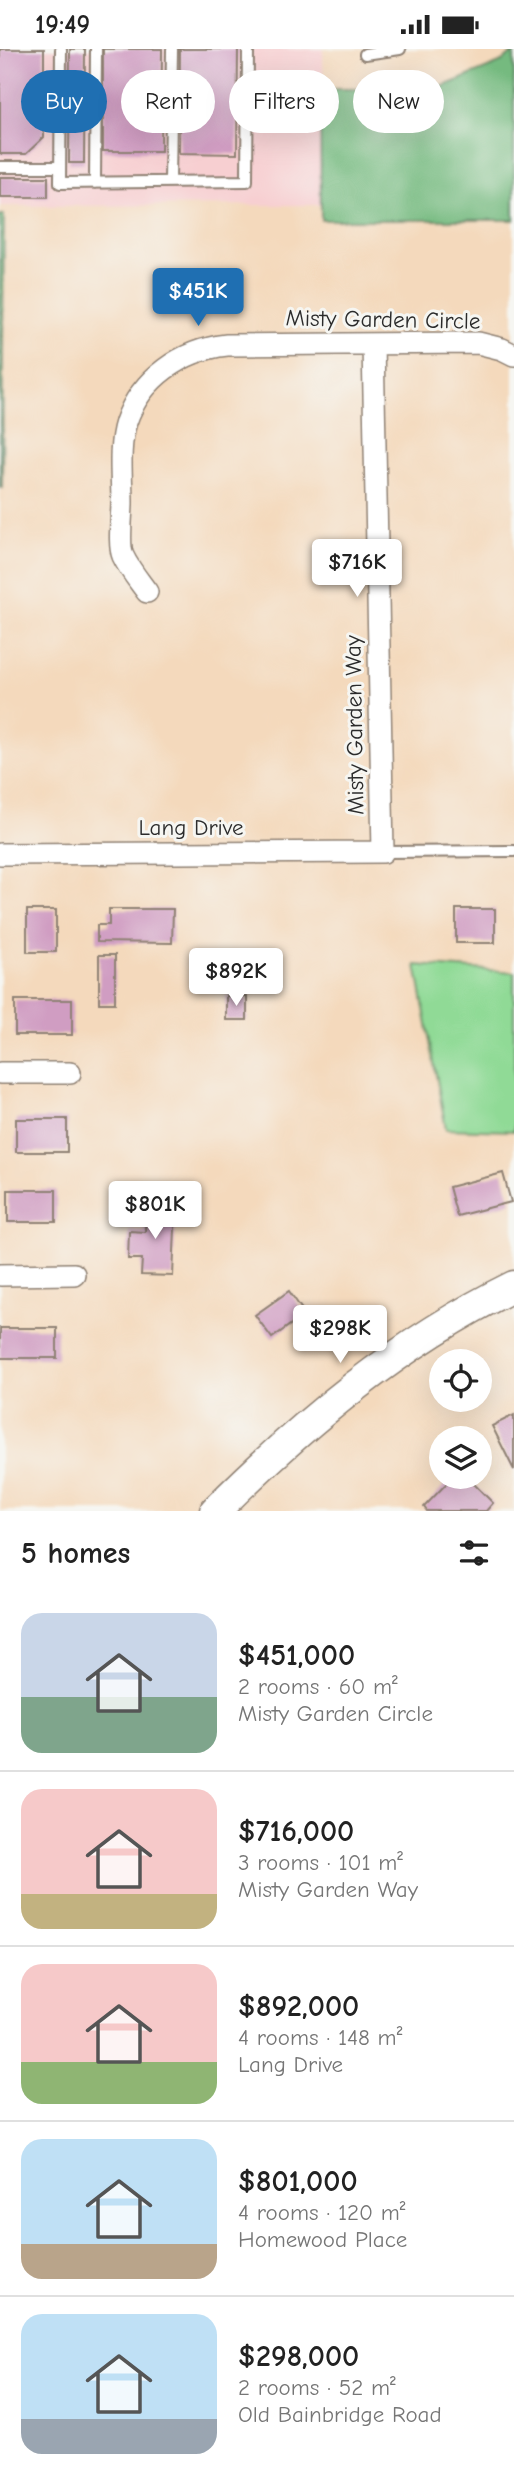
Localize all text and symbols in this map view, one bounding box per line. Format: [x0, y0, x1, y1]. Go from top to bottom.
text: 19:49 [35, 10, 90, 40]
chip: Buy [21, 70, 107, 133]
chip: Rent [121, 70, 215, 133]
chip: Filters [229, 70, 339, 133]
chip: New [353, 70, 444, 133]
pin: $451K [149, 268, 247, 328]
text: $451K [169, 277, 227, 304]
street label: Misty Garden Circle [285, 304, 481, 335]
pin: $716K [308, 539, 406, 599]
text: $716K [328, 548, 386, 575]
street label: Misty Garden Way [339, 634, 370, 815]
street label: Lang Drive [138, 814, 244, 841]
pin: $892K [187, 949, 285, 1008]
text: $892K [205, 957, 267, 984]
pin: $801K [106, 1181, 204, 1241]
text: $801K [125, 1190, 185, 1217]
pin: $298K [291, 1305, 389, 1365]
text: $298K [309, 1314, 371, 1341]
map controls [429, 1349, 492, 1489]
button: locate [429, 1349, 492, 1412]
button: layers [429, 1426, 492, 1489]
icon: filters [455, 1534, 493, 1572]
text: 5 homes [21, 1536, 130, 1571]
text: $451,000 [238, 1638, 355, 1673]
icon: home [77, 1641, 161, 1725]
text: 2 rooms · 60 m² [238, 1673, 398, 1700]
text: Misty Garden Circle [238, 1700, 433, 1727]
text: $716,000 [238, 1814, 354, 1849]
icon: home [77, 1817, 161, 1901]
text: 3 rooms · 101 m² [238, 1849, 403, 1876]
text: Misty Garden Way [238, 1876, 418, 1903]
text: $892,000 [238, 1989, 359, 2024]
icon: home [77, 1992, 161, 2076]
text: 4 rooms · 148 m² [238, 2024, 402, 2051]
text: Lang Drive [238, 2051, 343, 2078]
text: $801,000 [238, 2164, 358, 2199]
icon: home [77, 2167, 161, 2251]
text: 4 rooms · 120 m² [238, 2199, 405, 2226]
text: Homewood Place [238, 2226, 407, 2253]
text: $298,000 [238, 2339, 359, 2374]
icon: home [77, 2342, 161, 2426]
text: 2 rooms · 52 m² [238, 2374, 396, 2401]
text: Old Bainbridge Road [238, 2401, 442, 2428]

